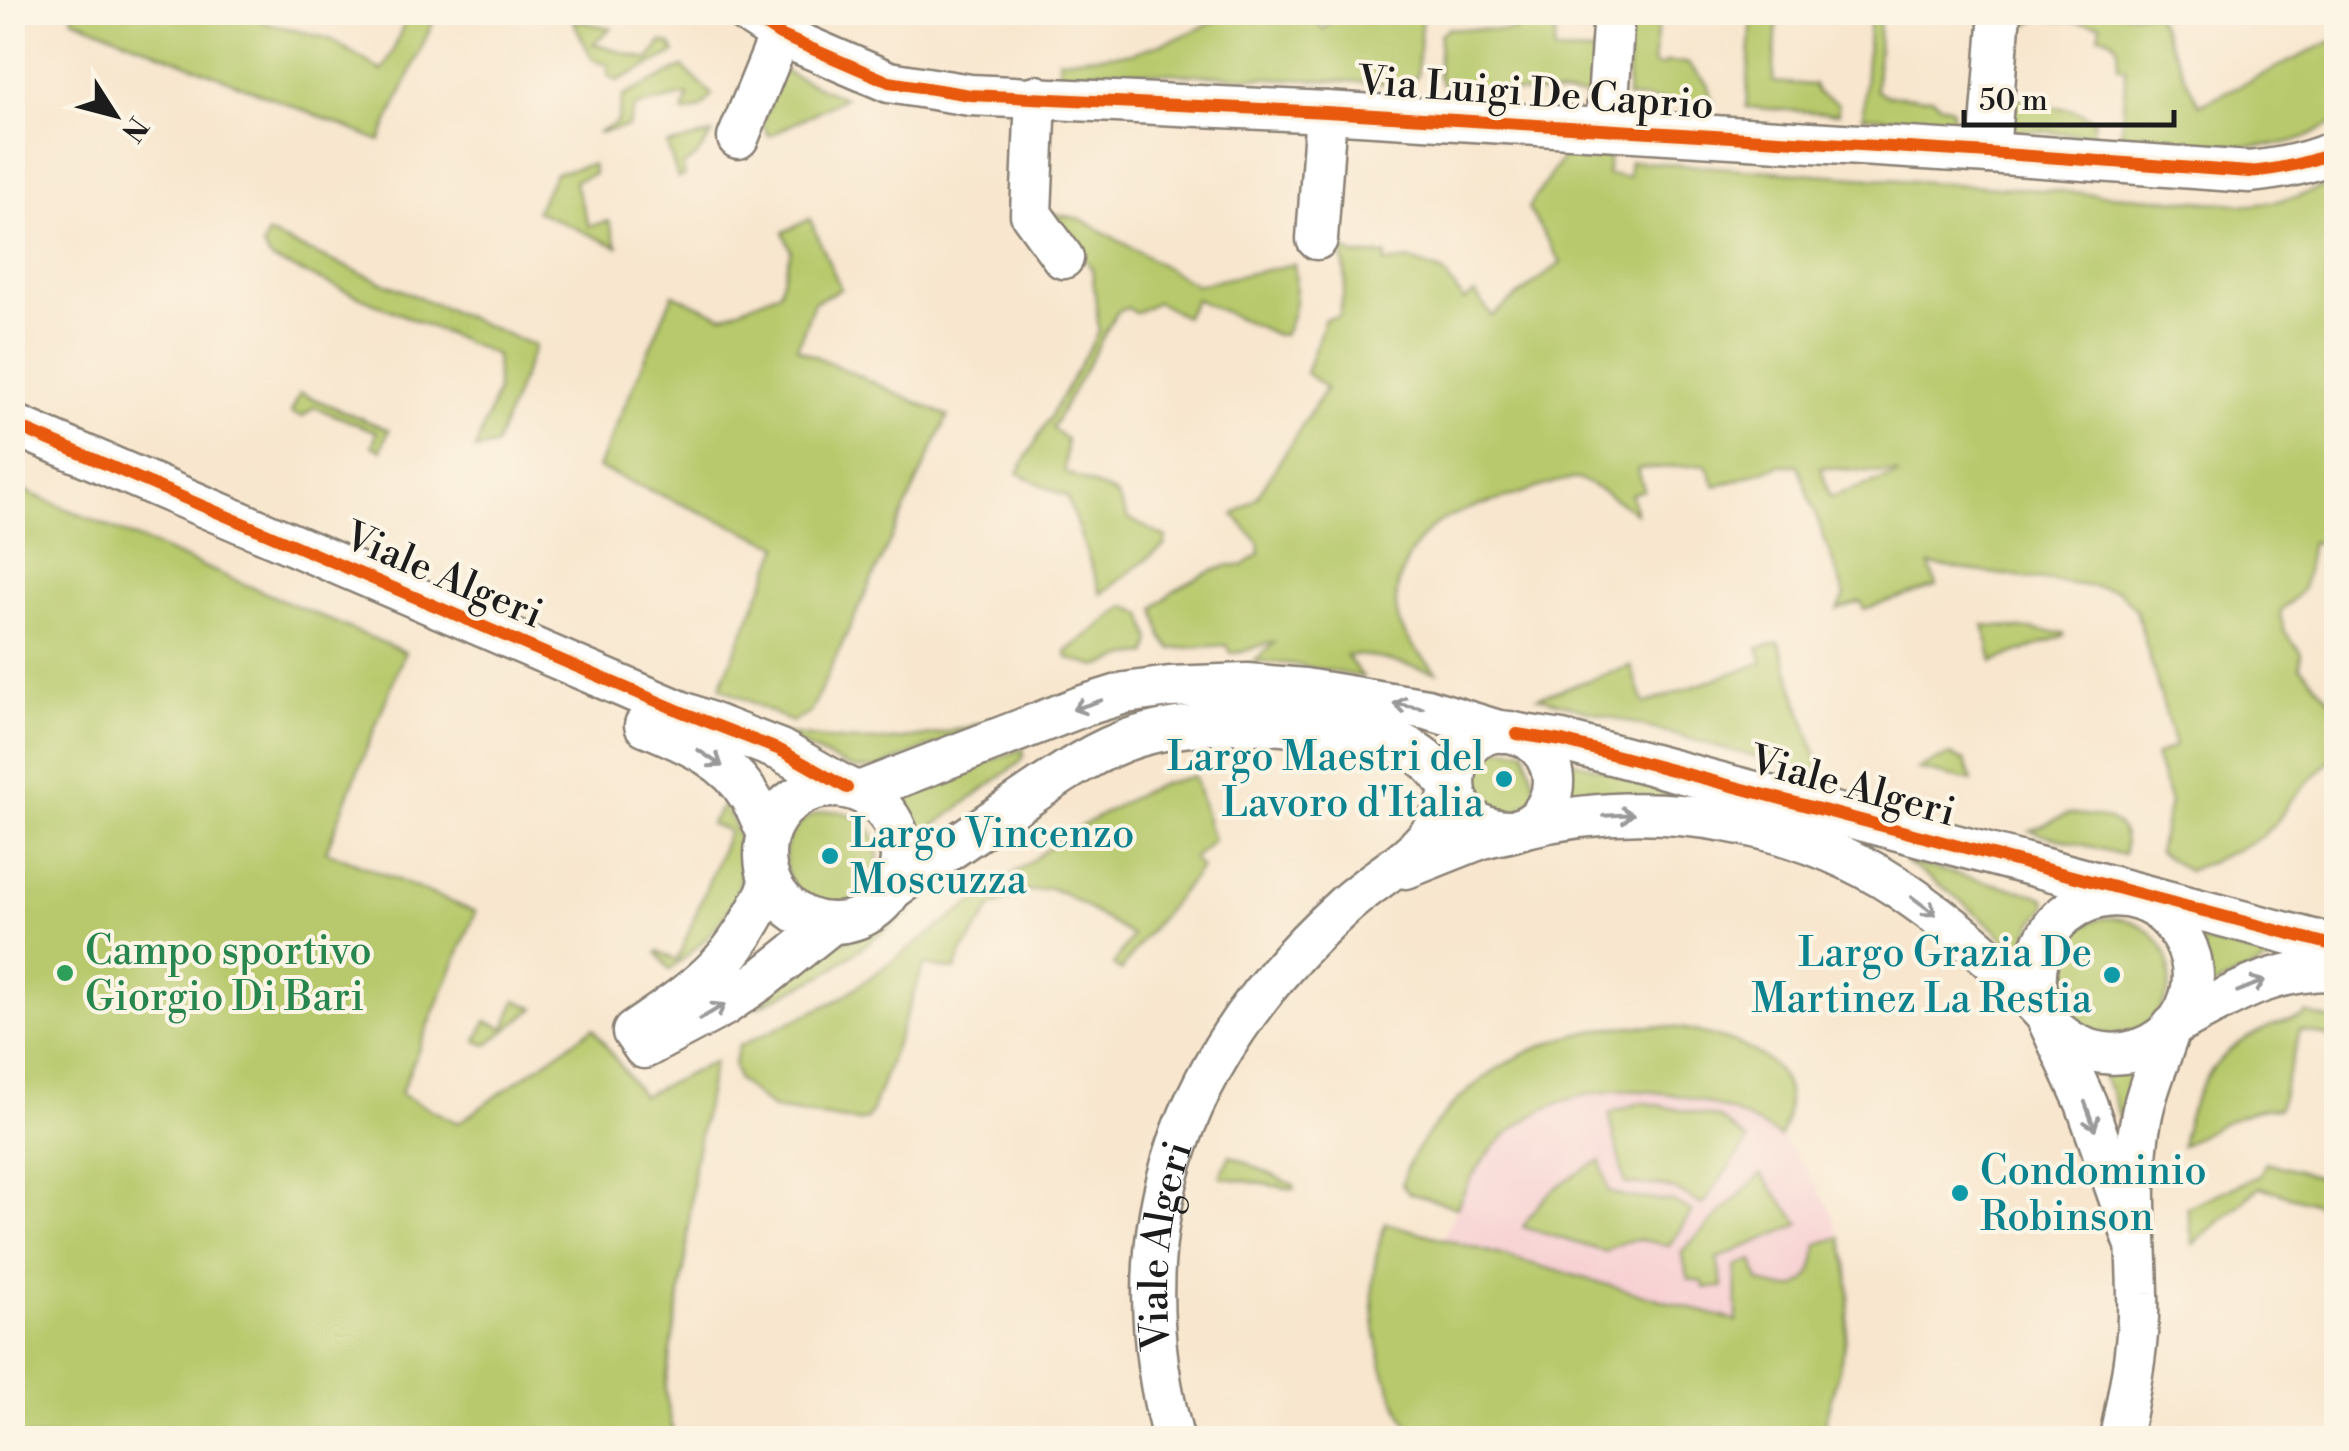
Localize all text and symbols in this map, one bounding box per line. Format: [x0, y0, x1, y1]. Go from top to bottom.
street label: Via Luigi De Caprio [1355, 57, 1716, 132]
north arrow [65, 65, 165, 165]
scale bar [1964, 65, 2174, 127]
text: 50 m [1979, 82, 2048, 120]
text: N [113, 110, 155, 148]
street label: Viale Algeri [335, 511, 550, 641]
one-way arrow [1392, 696, 1425, 715]
one-way arrow [1072, 698, 1103, 716]
place label: Largo Maestri del Lavoro d'Italia [1167, 733, 1485, 829]
street label: Viale Algeri [1743, 735, 1961, 839]
one-way arrow [696, 747, 724, 768]
marker: Largo Maestri del Lavoro d'Italia [1493, 768, 1515, 790]
one-way arrow [1602, 805, 1634, 824]
place label: Largo Vincenzo Moscuzza [850, 810, 1134, 906]
marker: Largo Vincenzo Moscuzza [819, 845, 841, 867]
one-way arrow [1910, 896, 1937, 917]
place label: Campo sportivo Giorgio Di Bari [85, 927, 372, 1024]
place label: Largo Grazia De Martinez La Restia [1751, 929, 2093, 1025]
marker: Campo sportivo Giorgio Di Bari [54, 962, 76, 984]
marker: Largo Grazia De Martinez La Restia [2101, 964, 2123, 986]
one-way arrow [2235, 976, 2266, 994]
one-way arrow [697, 1002, 726, 1022]
one-way arrow [2083, 1101, 2101, 1131]
street label: Viale Algeri [1130, 1135, 1204, 1353]
place label: Condominio Robinson [1980, 1147, 2207, 1243]
marker: Condominio Robinson [1949, 1182, 1971, 1204]

